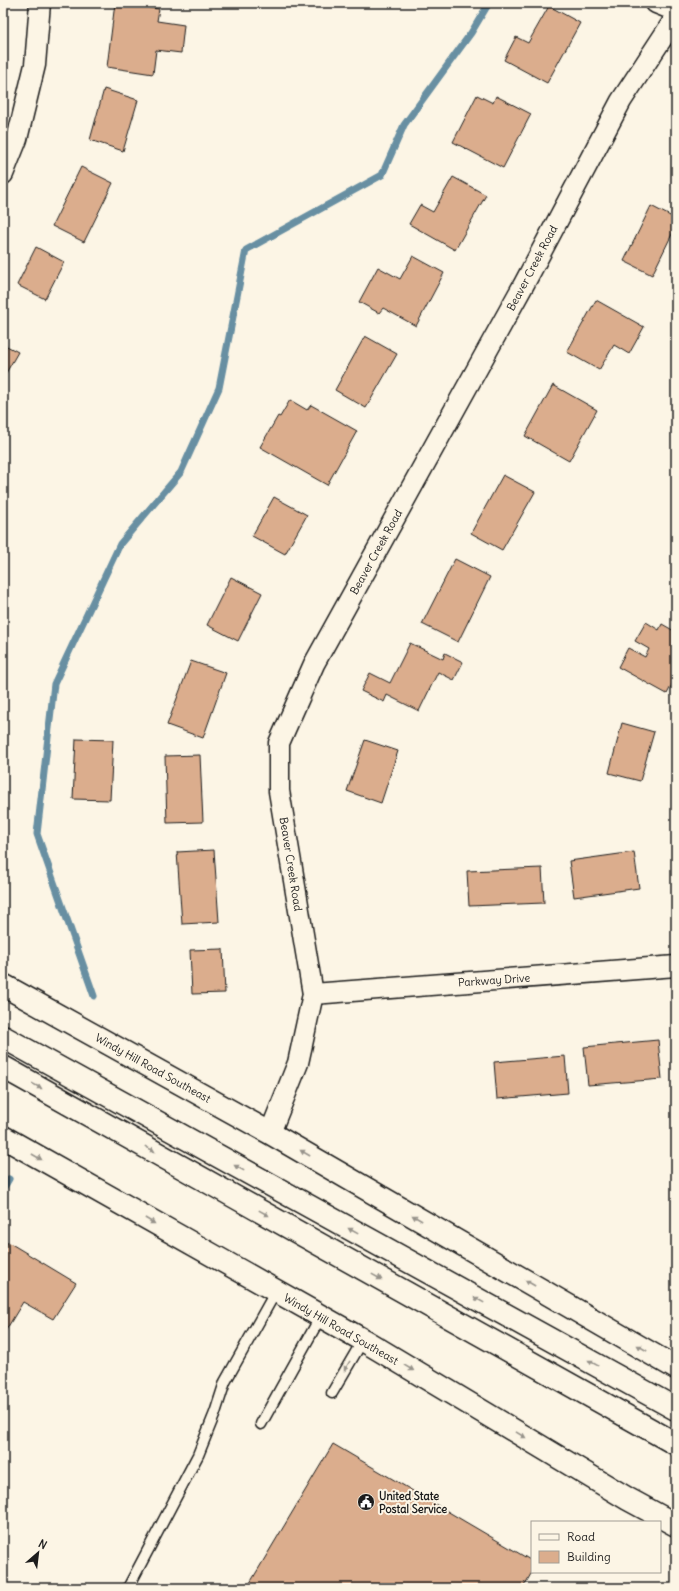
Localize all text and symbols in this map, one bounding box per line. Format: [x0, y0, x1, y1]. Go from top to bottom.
street label: Beaver Creek Road [504, 222, 561, 313]
street label: Beaver Creek Road [347, 507, 405, 597]
street label: Beaver Creek Road [277, 816, 305, 913]
street label: Parkway Drive [457, 970, 531, 990]
street label: Windy Hill Road Southeast [93, 1030, 214, 1106]
one-way arrow [31, 1082, 43, 1089]
one-way arrow [144, 1146, 156, 1153]
one-way arrow [299, 1149, 311, 1156]
one-way arrow [31, 1153, 43, 1160]
one-way arrow [233, 1164, 245, 1171]
one-way arrow [258, 1210, 270, 1216]
one-way arrow [411, 1215, 423, 1222]
one-way arrow [144, 1218, 156, 1224]
one-way arrow [347, 1227, 359, 1234]
one-way arrow [371, 1273, 383, 1280]
one-way arrow [524, 1280, 536, 1287]
street label: Windy Hill Road Southeast [281, 1290, 401, 1368]
one-way arrow [473, 1297, 485, 1304]
one-way arrow [636, 1345, 648, 1352]
one-way arrow [344, 1360, 351, 1372]
one-way arrow [587, 1360, 599, 1367]
one-way arrow [403, 1364, 415, 1371]
one-way arrow [515, 1431, 527, 1438]
place label: United State Postal Service [379, 1489, 447, 1516]
public building icon: United State Postal Service [356, 1492, 376, 1512]
legend [531, 1521, 661, 1573]
text: Road [567, 1529, 595, 1544]
north arrow [18, 1533, 58, 1573]
text: N [36, 1536, 49, 1552]
text: Building [567, 1549, 611, 1564]

